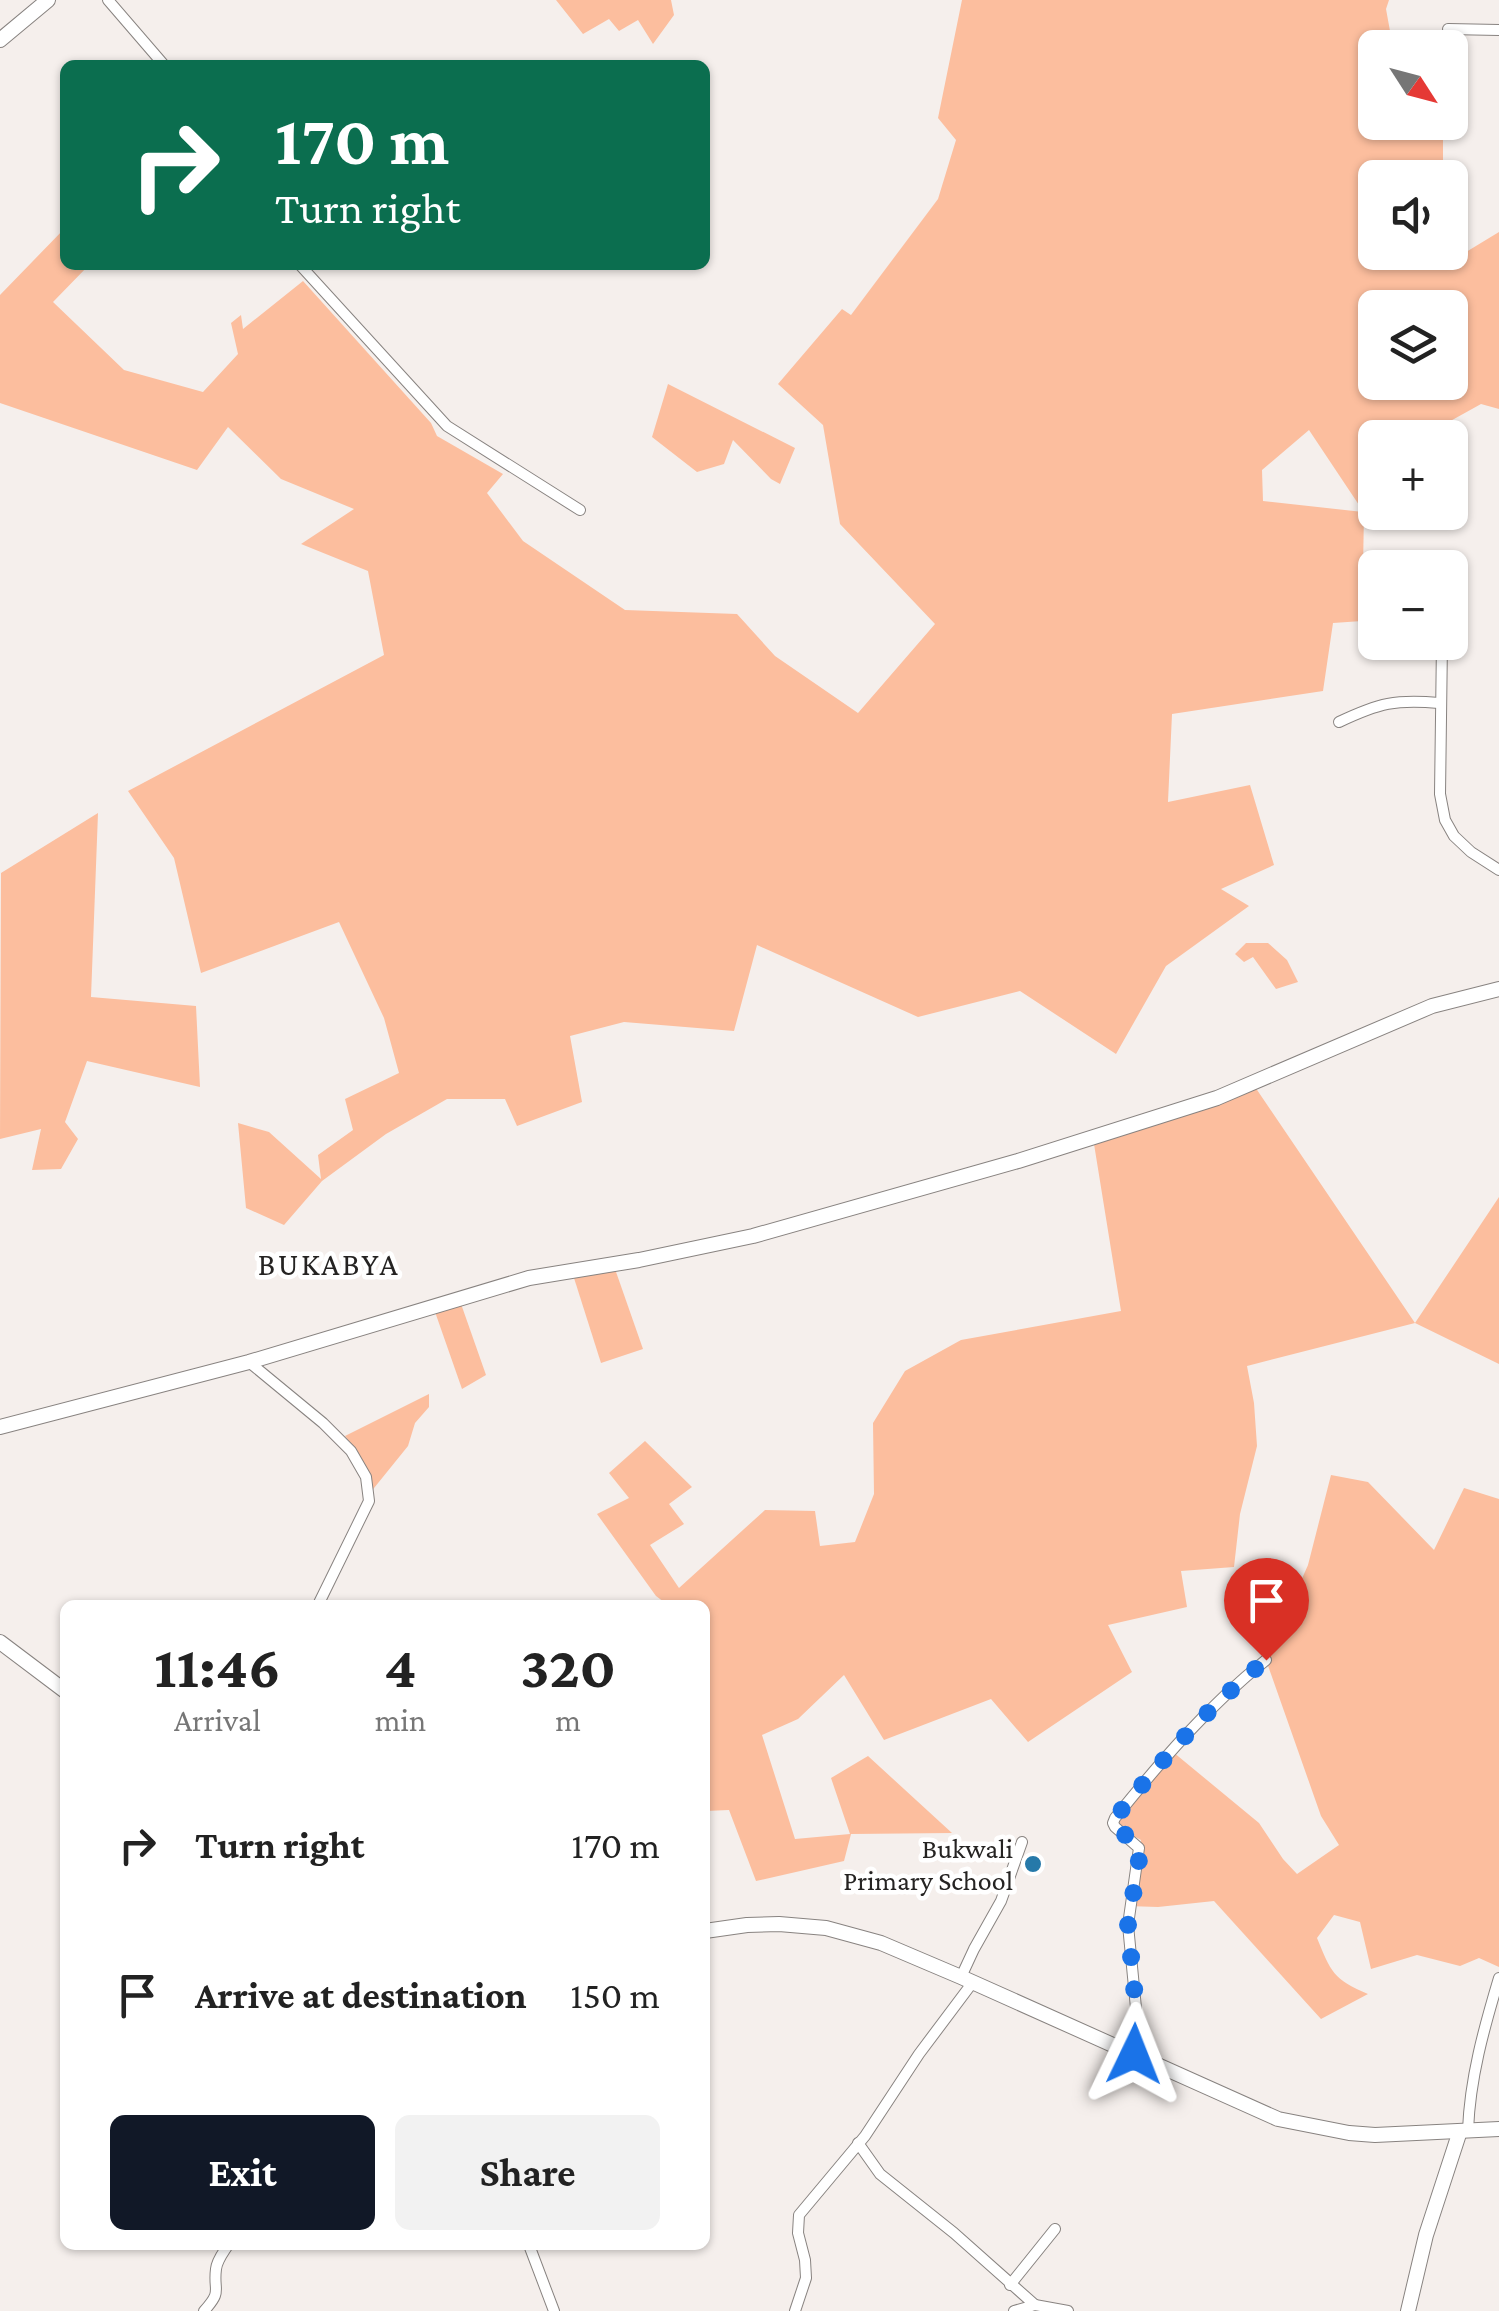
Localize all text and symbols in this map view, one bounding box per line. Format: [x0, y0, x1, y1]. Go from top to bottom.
north arrow [1358, 30, 1468, 140]
map controls [1358, 30, 1468, 660]
icon: right [110, 100, 240, 230]
text: 170 m [275, 101, 449, 179]
button: sound [1358, 160, 1468, 270]
text: Turn right [275, 183, 460, 233]
button: layers [1358, 290, 1468, 400]
button: + [1358, 420, 1468, 530]
button: − [1358, 550, 1468, 660]
district label: BUKABYA [258, 1246, 400, 1282]
pin [1224, 1558, 1309, 1661]
icon: arrive [1239, 1573, 1294, 1628]
text: 11:46 [154, 1633, 281, 1700]
text: 4 [384, 1633, 417, 1700]
text: 320 [520, 1633, 616, 1700]
text: Arrival [174, 1702, 261, 1738]
text: min [375, 1702, 426, 1738]
text: m [555, 1702, 581, 1738]
icon: right [110, 1818, 165, 1873]
text: Turn right [195, 1824, 364, 1866]
text: 170 m [571, 1824, 660, 1866]
place label: Bukwali Primary School [843, 1833, 1013, 1896]
marker: Bukwali Primary School [1022, 1853, 1044, 1875]
icon: arrive [110, 1968, 165, 2023]
text: Arrive at destination [195, 1974, 527, 2016]
text: 150 m [570, 1974, 660, 2016]
position arrow [1082, 2002, 1186, 2106]
button: Exit [110, 2115, 375, 2230]
button: Share [395, 2115, 660, 2230]

